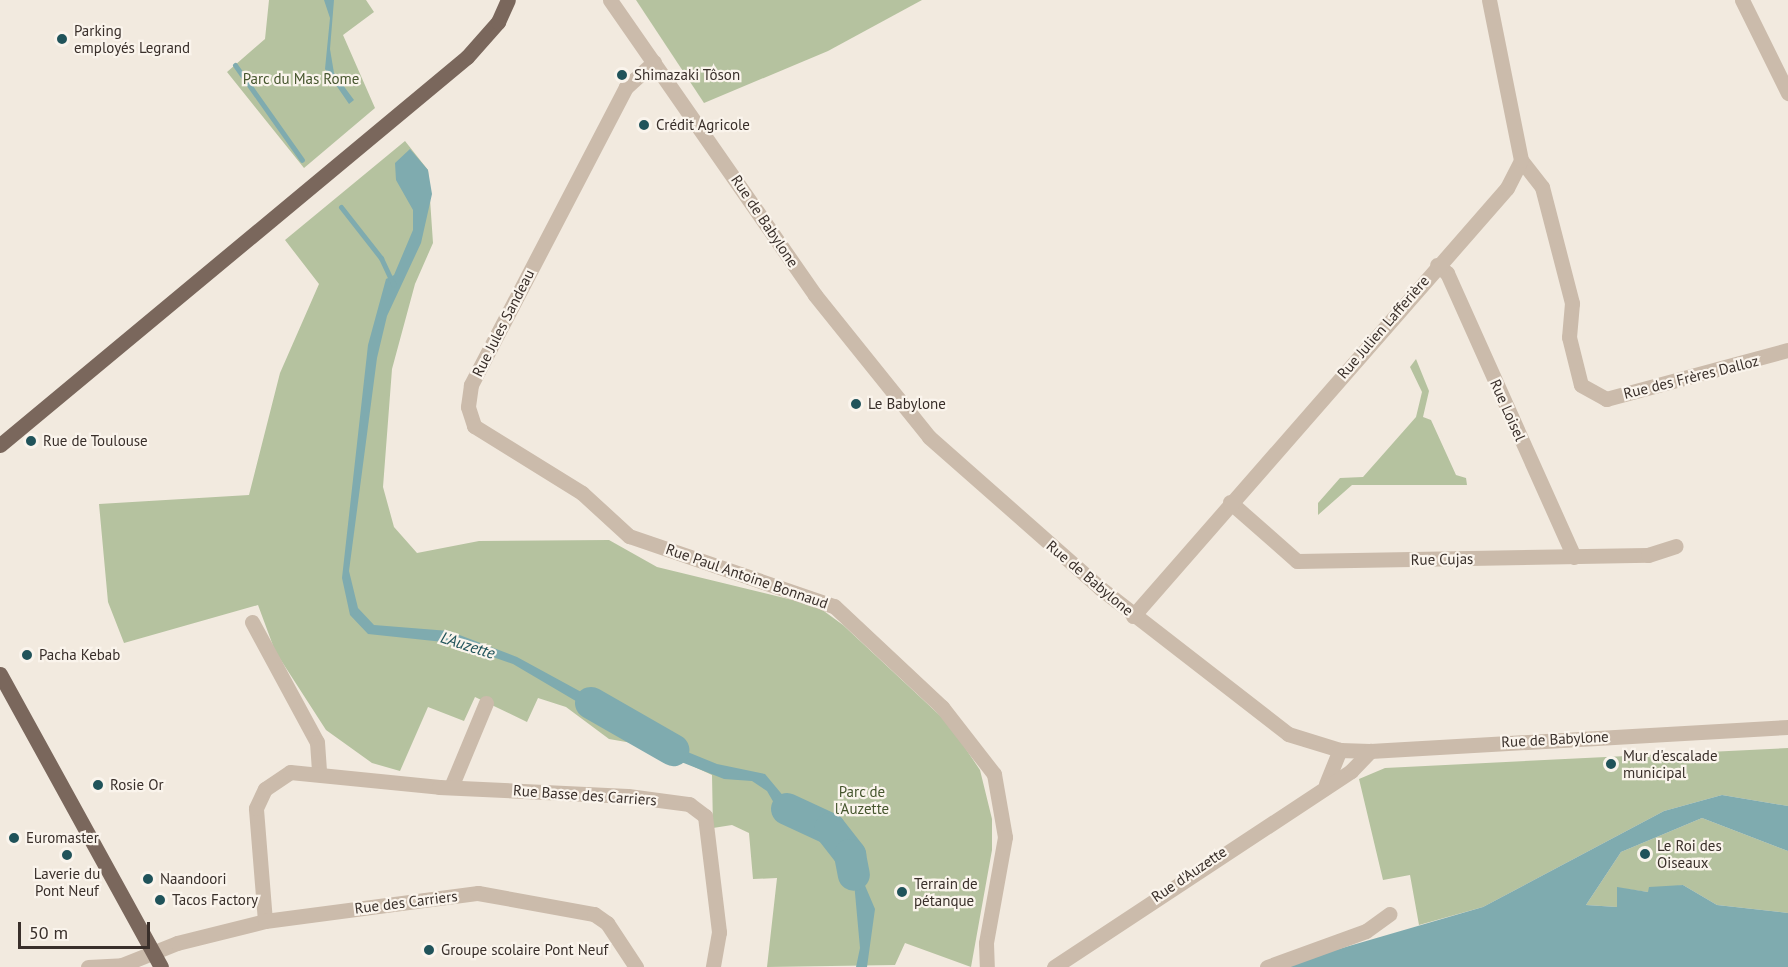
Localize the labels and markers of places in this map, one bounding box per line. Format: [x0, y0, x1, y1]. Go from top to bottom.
place label: Parking employés Legrand [74, 21, 190, 56]
marker: Parking employés Legrand [55, 32, 69, 46]
place label: Shimazaki Tôson [634, 66, 741, 84]
marker: Shimazaki Tôson [615, 68, 629, 82]
place label: Crédit Agricole [656, 116, 750, 134]
marker: Crédit Agricole [637, 118, 651, 132]
place label: Le Babylone [868, 395, 946, 413]
marker: Le Babylone [849, 397, 863, 411]
place label: Rue de Toulouse [43, 432, 148, 450]
marker: Rue de Toulouse [24, 434, 38, 448]
place label: Pacha Kebab [39, 646, 120, 664]
marker: Pacha Kebab [20, 648, 34, 662]
place label: Mur d'escalade municipal [1623, 746, 1718, 781]
marker: Mur d'escalade municipal [1604, 757, 1618, 771]
place label: Rosie Or [110, 776, 164, 794]
marker: Rosie Or [91, 778, 105, 792]
place label: Euromaster [26, 829, 99, 847]
marker: Euromaster [7, 831, 21, 845]
place label: Le Roi des Oiseaux [1657, 836, 1722, 871]
marker: Le Roi des Oiseaux [1638, 847, 1652, 861]
marker: Laverie du Pont Neuf [60, 848, 74, 862]
place label: Laverie du Pont Neuf [34, 864, 100, 899]
place label: Naandoori [160, 870, 226, 888]
marker: Naandoori [141, 872, 155, 886]
place label: Terrain de pétanque [914, 874, 978, 909]
marker: Terrain de pétanque [895, 885, 909, 899]
place label: Tacos Factory [172, 891, 258, 909]
marker: Tacos Factory [153, 893, 167, 907]
place label: Groupe scolaire Pont Neuf [441, 941, 608, 959]
marker: Groupe scolaire Pont Neuf [422, 943, 436, 957]

